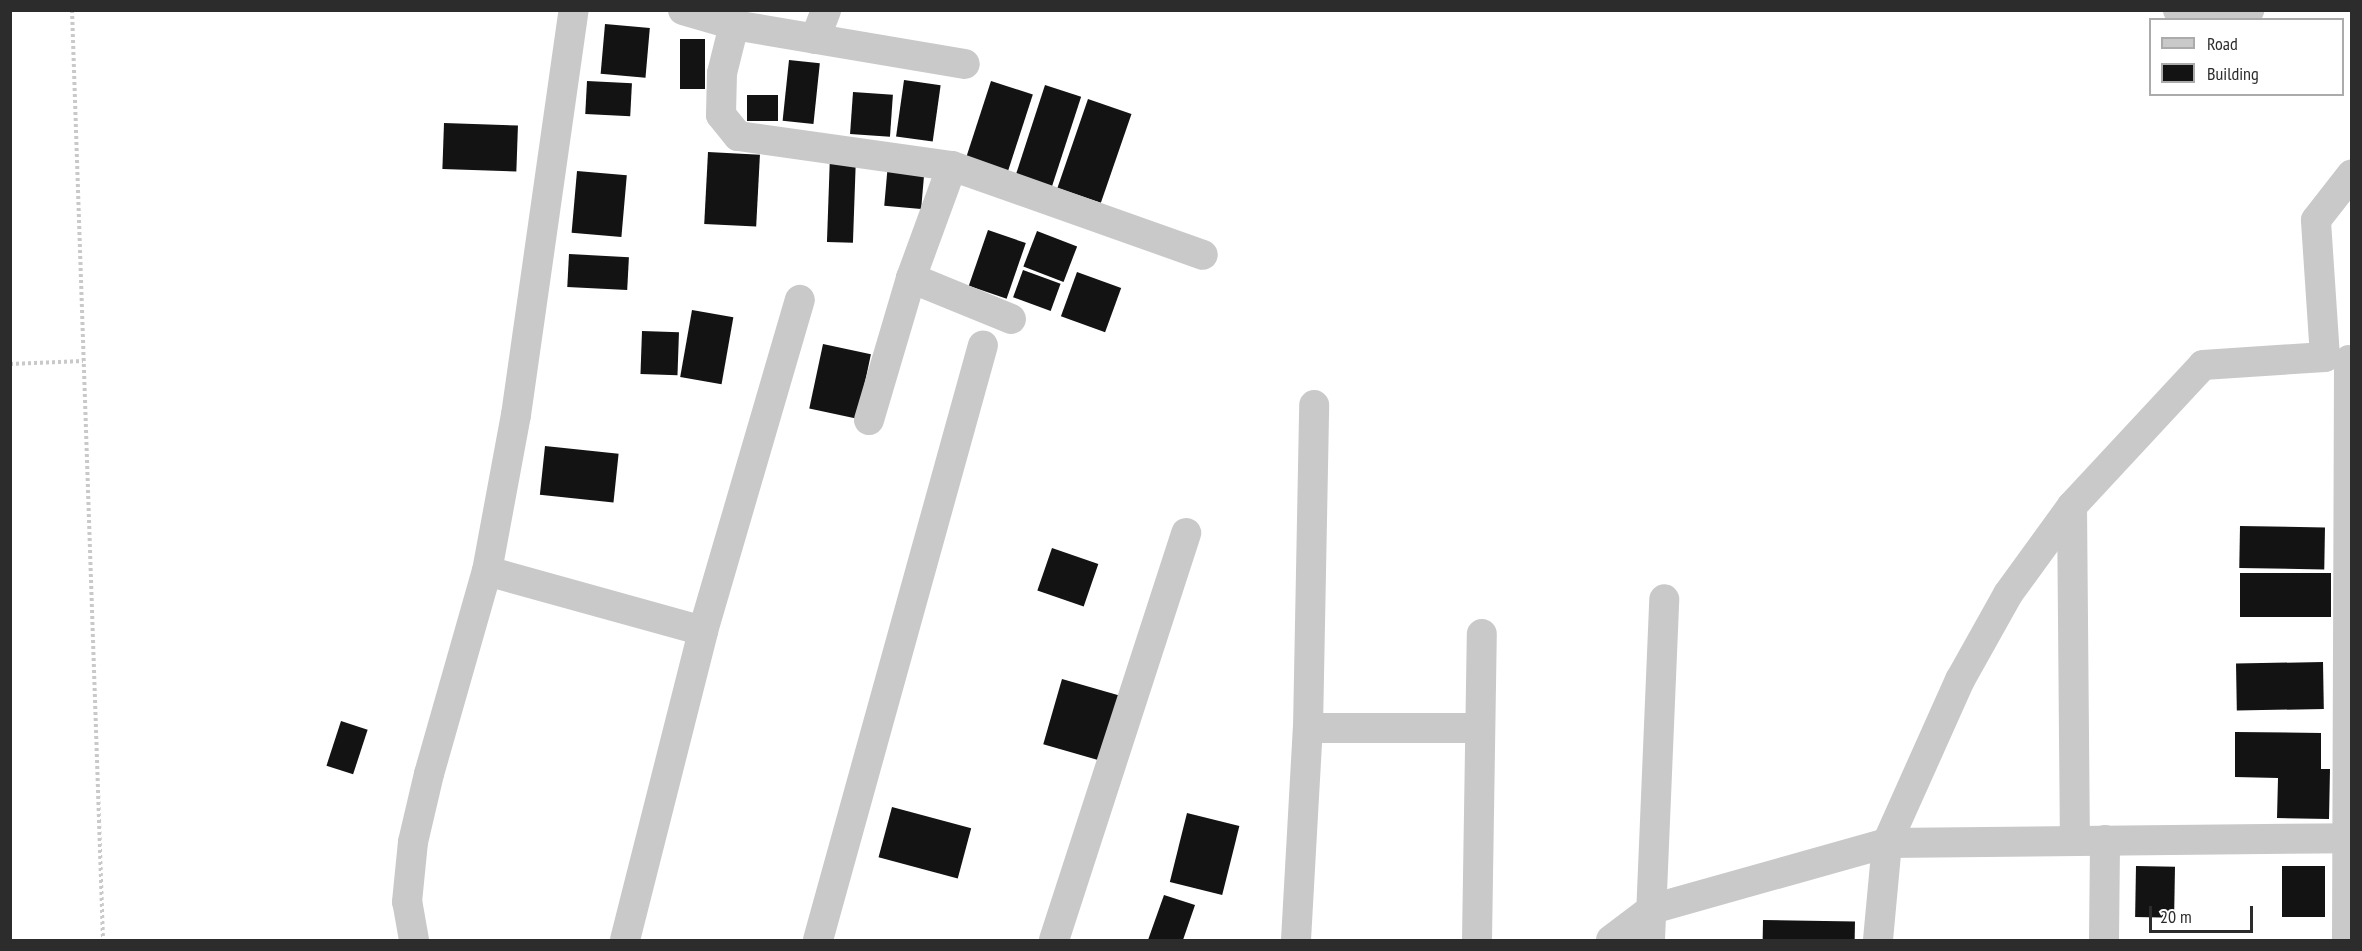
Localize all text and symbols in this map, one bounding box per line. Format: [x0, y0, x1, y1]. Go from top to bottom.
legend [2149, 18, 2344, 96]
text: Road [2207, 32, 2238, 55]
text: Building [2207, 62, 2259, 85]
scale bar [2152, 894, 2256, 932]
text: 20 m [2160, 905, 2192, 928]

